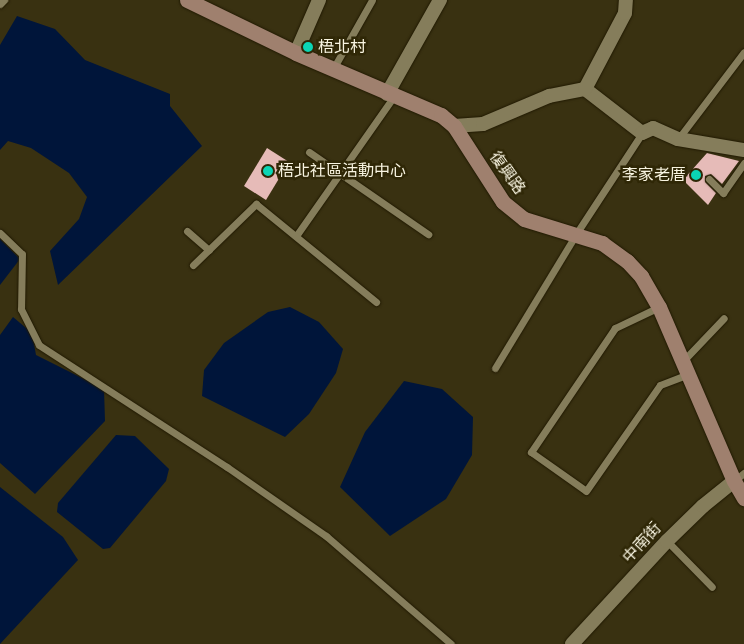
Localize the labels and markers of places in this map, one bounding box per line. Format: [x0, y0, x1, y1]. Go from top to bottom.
place label: 梧北村 [318, 37, 366, 57]
marker: 梧北村 [302, 41, 314, 53]
place label: 梧北社區活動中心 [278, 161, 406, 181]
marker: 梧北社區活動中心 [262, 165, 274, 177]
place label: 李家老厝 [622, 165, 686, 185]
marker: 李家老厝 [690, 169, 702, 181]

